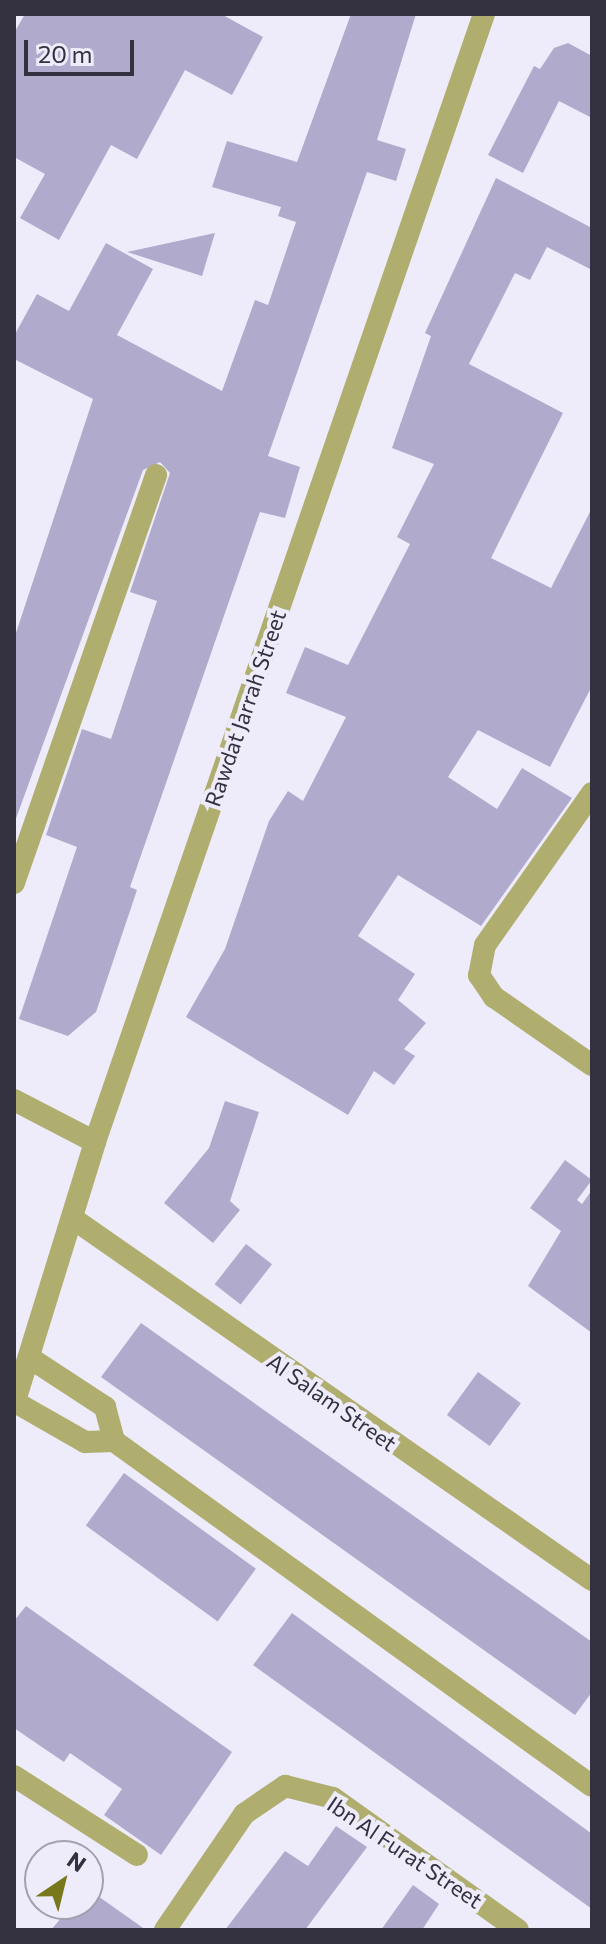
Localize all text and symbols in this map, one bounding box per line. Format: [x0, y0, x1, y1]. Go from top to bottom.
scale bar [28, 24, 138, 74]
text: 20 m [38, 39, 92, 68]
street label: Rawdat Jarrah Street [199, 606, 291, 810]
street label: Al Salam Street [262, 1348, 402, 1456]
street label: Ibn Al Furat Street [323, 1790, 487, 1914]
north arrow [24, 1840, 104, 1920]
text: N [62, 1846, 91, 1877]

